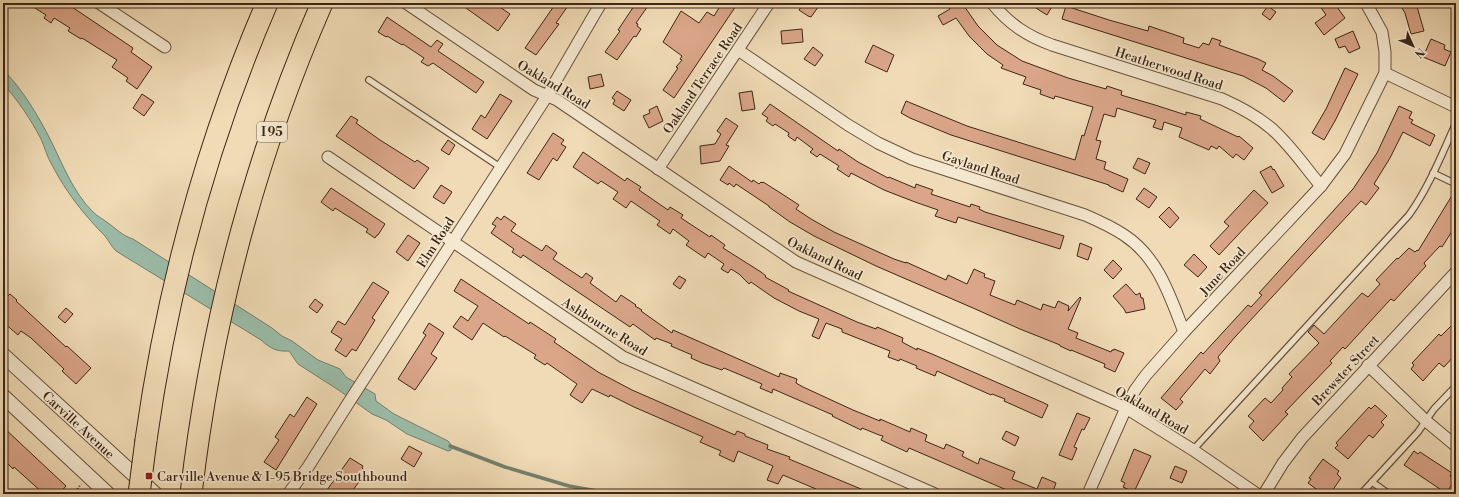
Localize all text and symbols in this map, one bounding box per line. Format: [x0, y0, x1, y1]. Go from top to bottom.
street label: Oakland Terrace Road [660, 20, 746, 137]
north arrow [1393, 26, 1433, 66]
street label: Heatherwood Road [1113, 44, 1225, 94]
text: N [1411, 44, 1427, 61]
street label: Oakland Road [514, 57, 593, 113]
road number: I 95 [257, 122, 287, 142]
street label: Gayland Road [940, 148, 1022, 188]
street label: Elm Road [414, 214, 458, 271]
street label: Oakland Road [784, 234, 865, 284]
street label: June Road [1196, 244, 1249, 300]
street label: Ashbourne Road [558, 294, 651, 360]
street label: Brewster Street [1308, 332, 1383, 410]
street label: Oakland Road [1112, 383, 1191, 439]
street label: Carville Avenue [39, 388, 118, 463]
place label: Carville Avenue & I-95 Bridge Southbound [157, 469, 408, 485]
marker: Carville Avenue & I-95 Bridge Southbound [144, 471, 154, 481]

